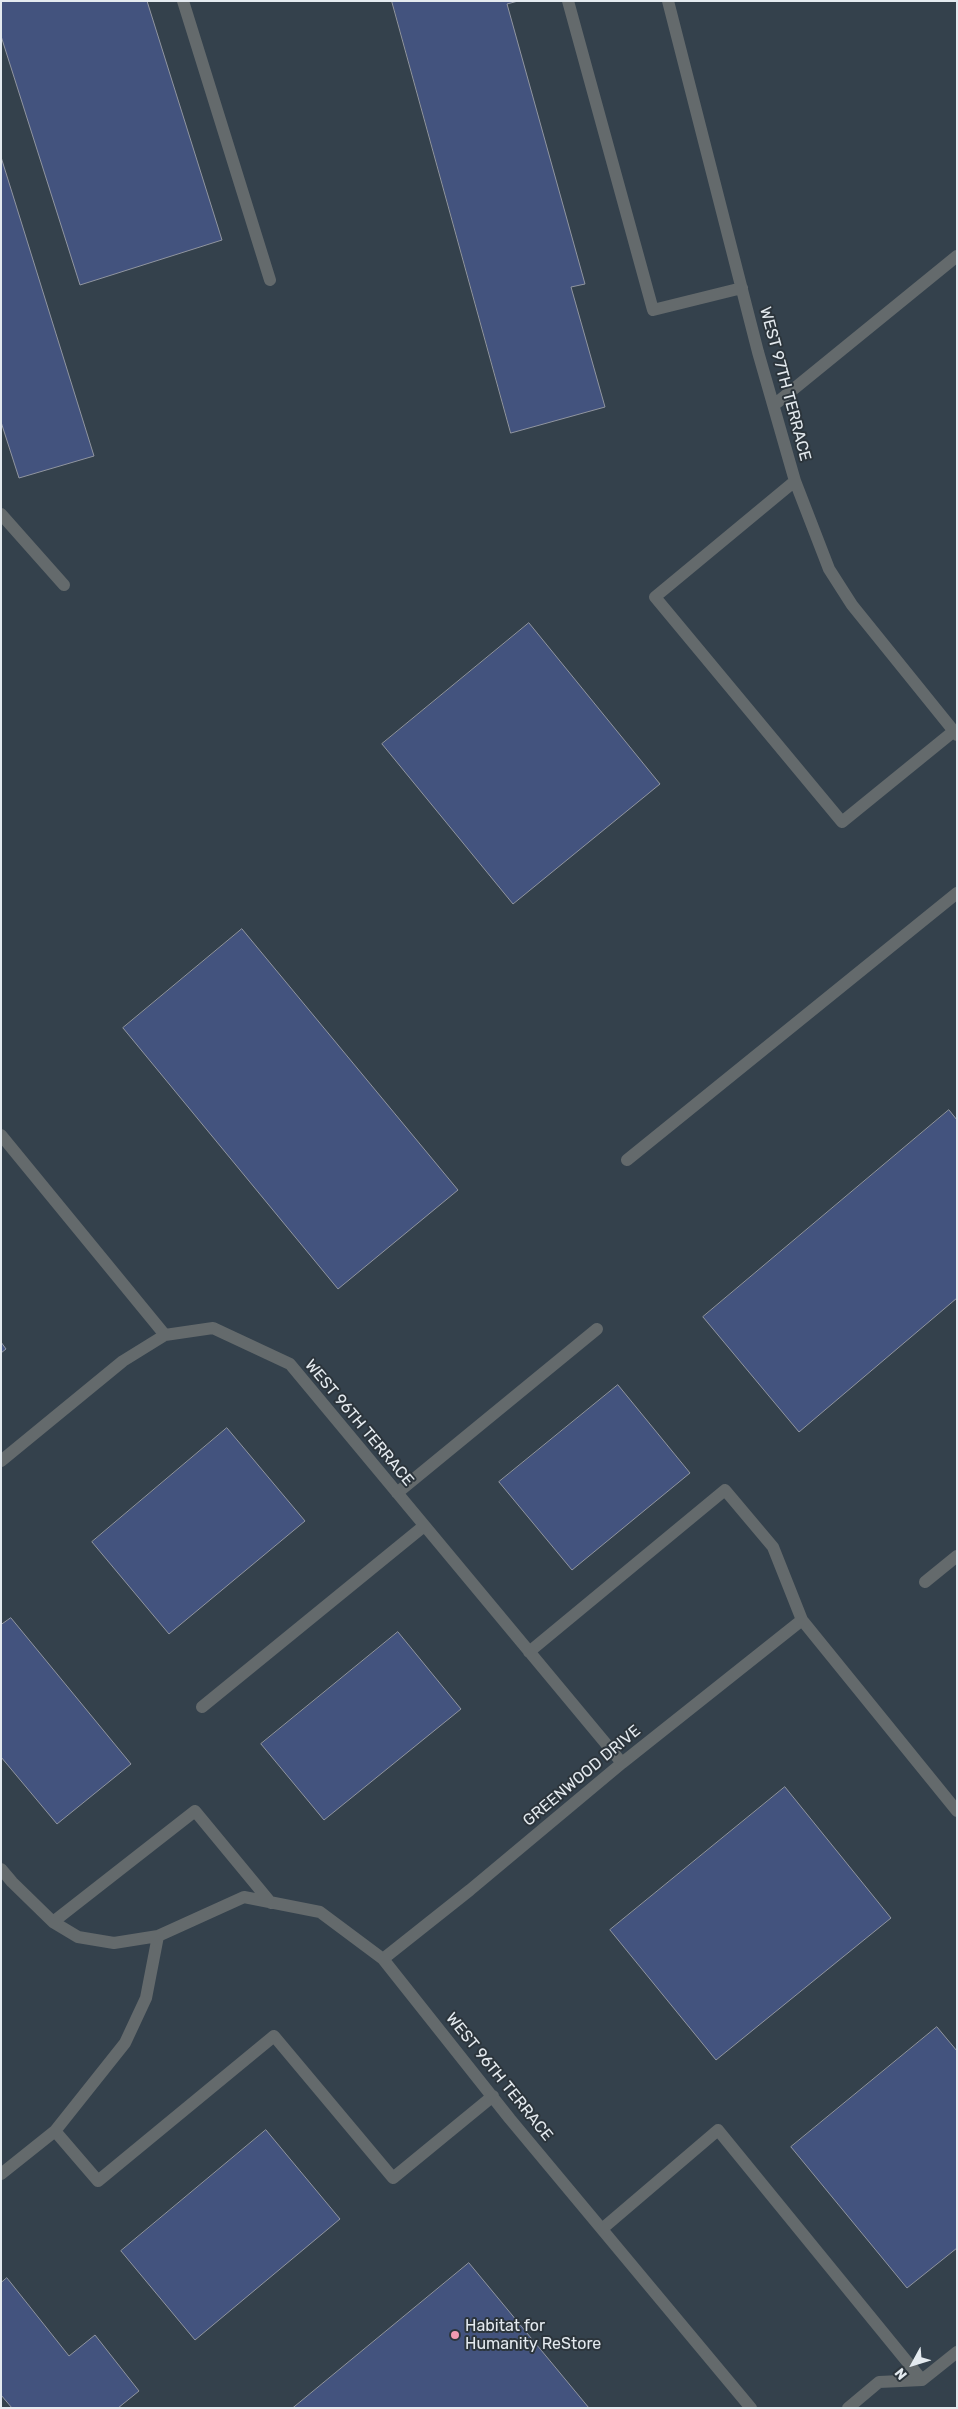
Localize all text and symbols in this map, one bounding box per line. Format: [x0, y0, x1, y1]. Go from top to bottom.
street label: WEST 97TH TERRACE [755, 305, 815, 463]
street label: WEST 96TH TERRACE [300, 1356, 418, 1490]
street label: GREENWOOD DRIVE [519, 1721, 645, 1831]
street label: WEST 96TH TERRACE [441, 2009, 557, 2145]
place label: Habitat for Humanity ReStore [465, 2316, 601, 2354]
marker: Habitat for Humanity ReStore [449, 2329, 461, 2341]
north arrow [888, 2339, 938, 2389]
text: N [891, 2364, 911, 2383]

